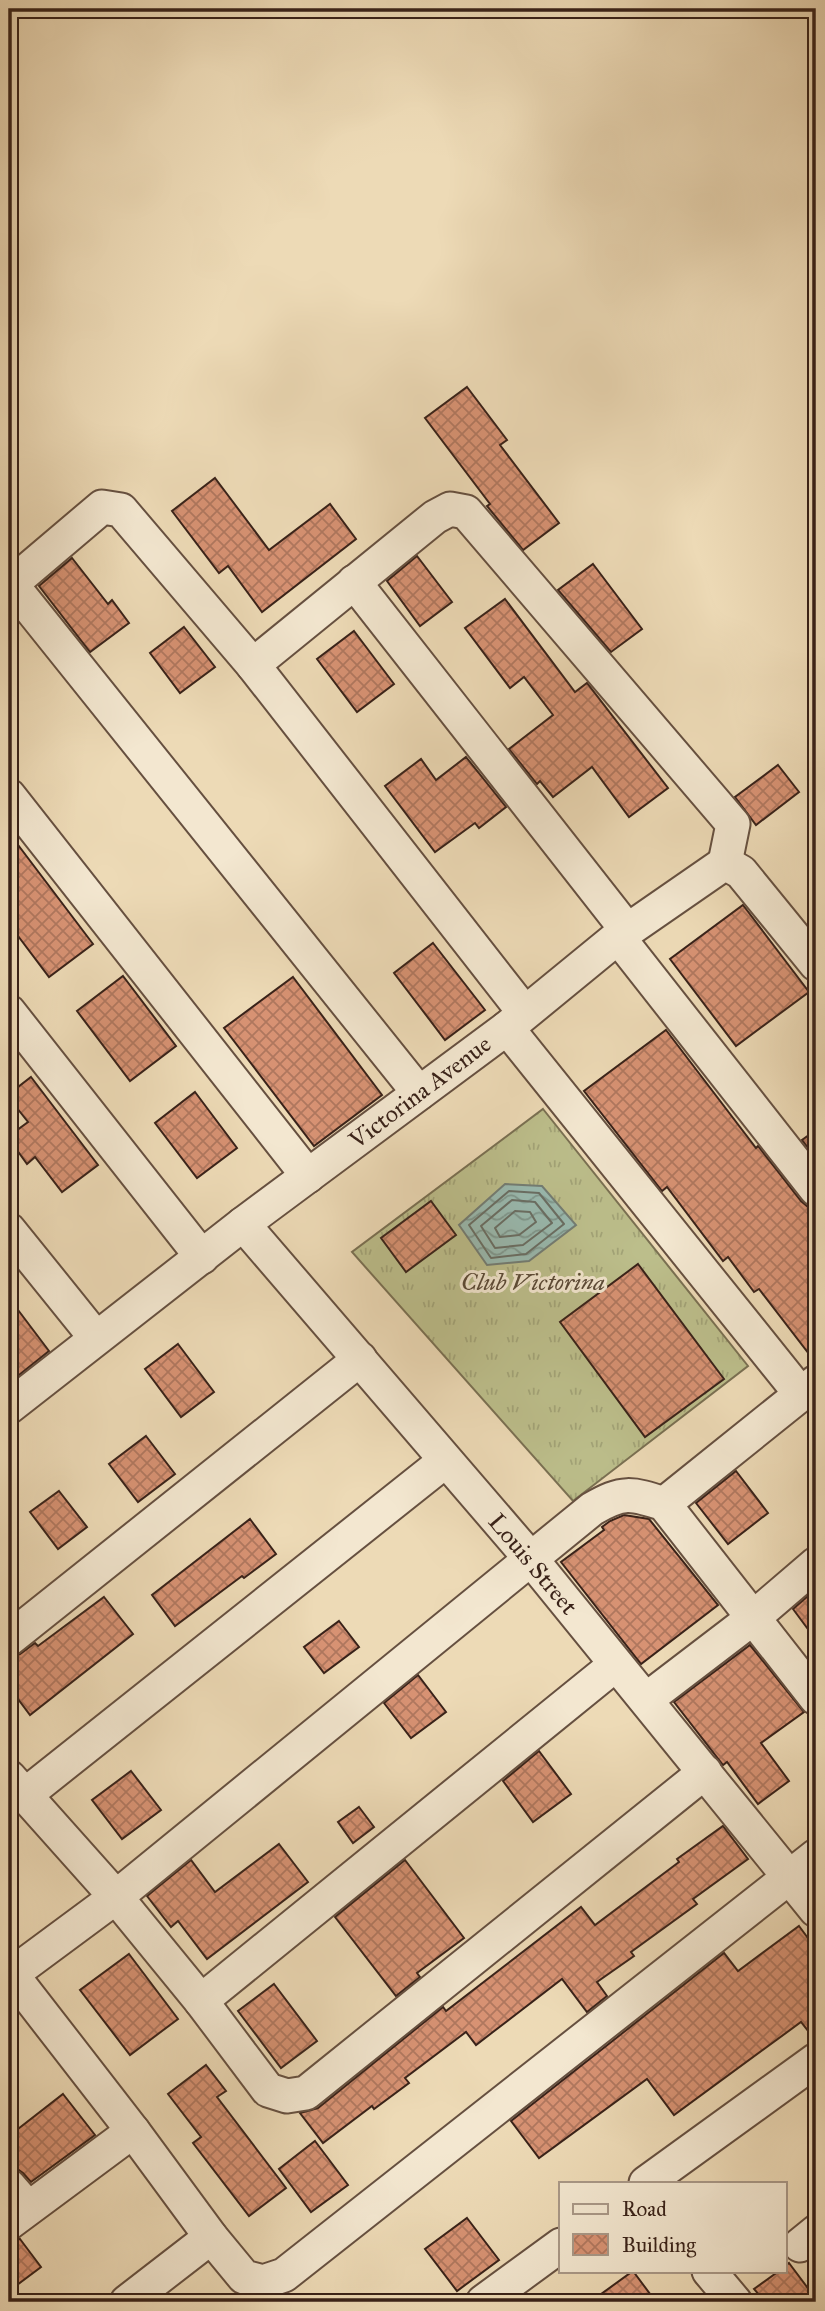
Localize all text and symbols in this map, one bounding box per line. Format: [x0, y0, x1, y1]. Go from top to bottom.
street label: Victorina Avenue [342, 1029, 497, 1156]
park label: Club Victorina [461, 1267, 605, 1297]
street label: Louis Street [482, 1507, 584, 1621]
legend [559, 2182, 786, 2272]
text: Road [622, 2196, 667, 2222]
text: Building [622, 2232, 696, 2258]

